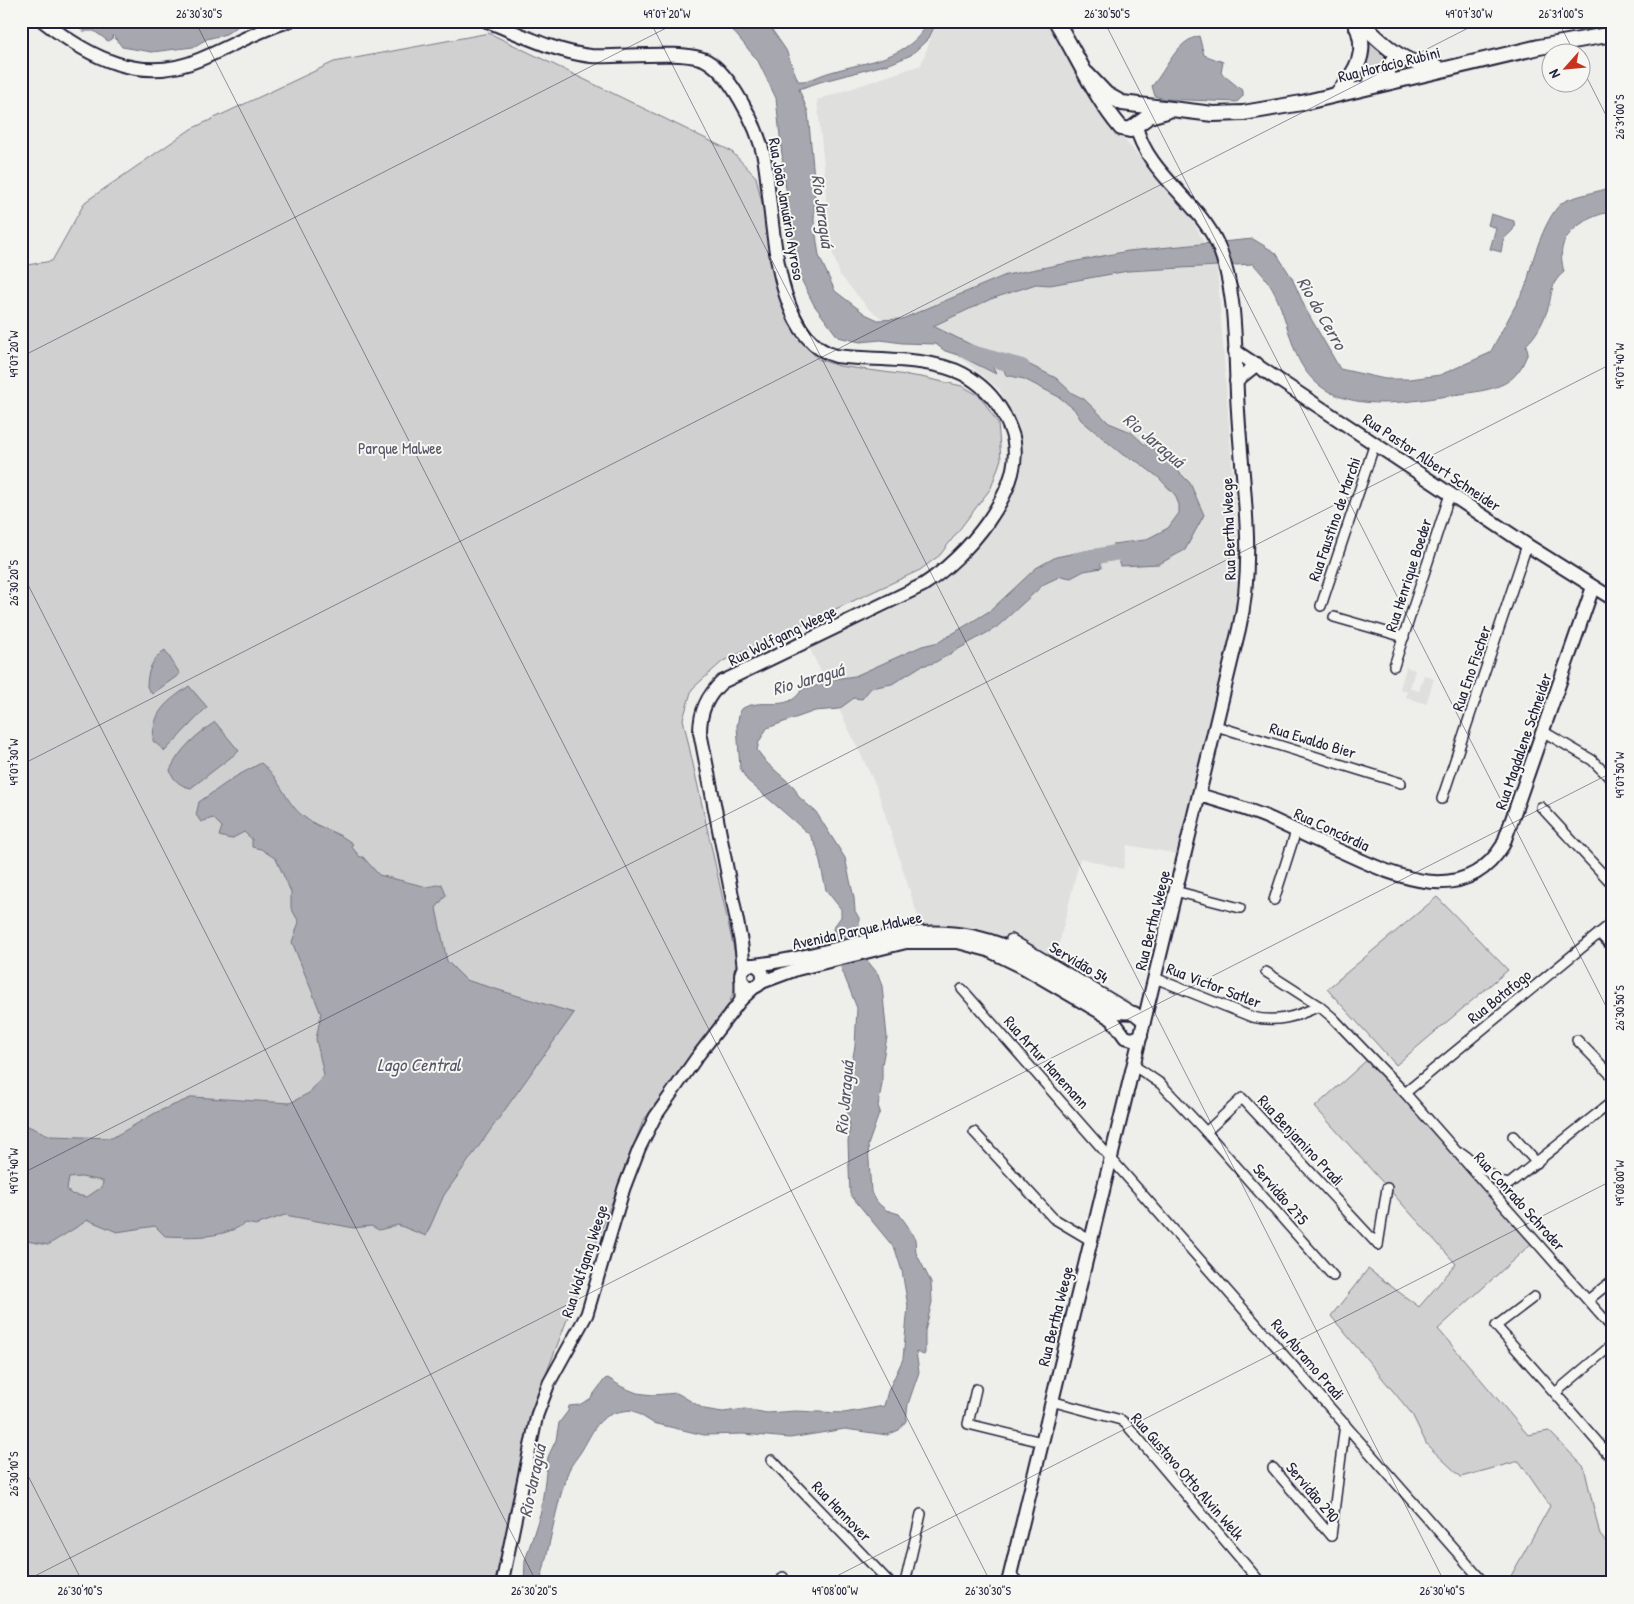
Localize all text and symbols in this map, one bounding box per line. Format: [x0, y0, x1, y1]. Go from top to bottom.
text: 26°30'30"S [176, 5, 222, 22]
text: 49°07'20"W [644, 5, 691, 22]
text: 26°30'50"S [1084, 5, 1130, 22]
text: 49°07'30"W [1446, 5, 1493, 22]
text: 26°31'00"S [1539, 5, 1584, 22]
street label: Rua Horácio Rubini [1336, 41, 1442, 87]
north arrow [1542, 42, 1592, 92]
text: N [1544, 66, 1564, 82]
text: 26°31'00"S [1611, 94, 1628, 139]
street label: Rua João Januário Ayroso [764, 136, 810, 282]
water label: Rio Jaraguá [806, 173, 841, 251]
water label: Rio do Cerro [1291, 272, 1354, 355]
text: 49°07'20"W [5, 330, 22, 378]
text: 49°07'40"W [1611, 342, 1628, 389]
water label: Rio Jaraguá [1118, 407, 1192, 474]
street label: Rua Pastor Albert Schneider [1359, 408, 1505, 516]
park label: Parque Malwee [358, 437, 443, 459]
street label: Rua Faustino de Marchi [1302, 454, 1366, 584]
street label: Rua Bertha Weege [1215, 477, 1241, 581]
street label: Rua Henrique Boeder [1379, 515, 1437, 635]
text: 26°30'20"S [5, 559, 22, 606]
street label: Rua Wolfgang Weege [724, 599, 840, 671]
street label: Rua Eno Fischer [1446, 622, 1496, 714]
water label: Rio Jaraguá [769, 656, 849, 701]
street label: Rua Magdalene Schneider [1489, 670, 1557, 812]
street label: Rua Ewaldo Bier [1267, 716, 1359, 764]
text: 49°07'30"W [5, 738, 22, 785]
text: 49°07'50"W [1611, 751, 1628, 798]
street label: Rua Concórdia [1291, 802, 1373, 856]
street label: Rua Bertha Weege [1129, 867, 1175, 972]
street label: Avenida Parque Malwee [790, 905, 924, 954]
street label: Servidão 54 [1045, 936, 1113, 988]
street label: Rua Victor Satler [1163, 957, 1265, 1013]
street label: Rua Botafogo [1463, 963, 1536, 1028]
text: 26°30'50"S [1611, 985, 1628, 1031]
street label: Rua Artur Hanemann [999, 1011, 1095, 1113]
water label: Lago Central [377, 1052, 462, 1077]
water label: Rio Jaraguá [828, 1058, 860, 1136]
street label: Rua Benjamino Pradi [1253, 1090, 1349, 1190]
text: 49°07'40"W [5, 1147, 22, 1194]
street label: Rua Conrado Schroder [1469, 1147, 1571, 1255]
street label: Servidão 275 [1248, 1159, 1314, 1230]
text: 49°08'00"W [1611, 1159, 1628, 1206]
street label: Rua Wolfgang Weege [555, 1201, 613, 1320]
street label: Rua Bertha Weege [1032, 1263, 1078, 1368]
street label: Rua Abramo Pradi [1266, 1314, 1350, 1404]
street label: Rua Gustavo Otto Alvin Welk [1126, 1408, 1250, 1545]
water label: Rio Jaraguá [512, 1441, 552, 1520]
text: 26°30'10"S [5, 1451, 22, 1496]
street label: Servidão 290 [1281, 1457, 1345, 1527]
street label: Rua Hannover [807, 1476, 877, 1546]
text: 26°30'10"S [58, 1582, 103, 1599]
text: 26°30'20"S [511, 1582, 558, 1599]
text: 49°08'00"W [812, 1582, 859, 1599]
text: 26°30'30"S [965, 1582, 1011, 1599]
text: 26°30'40"S [1420, 1582, 1465, 1599]

